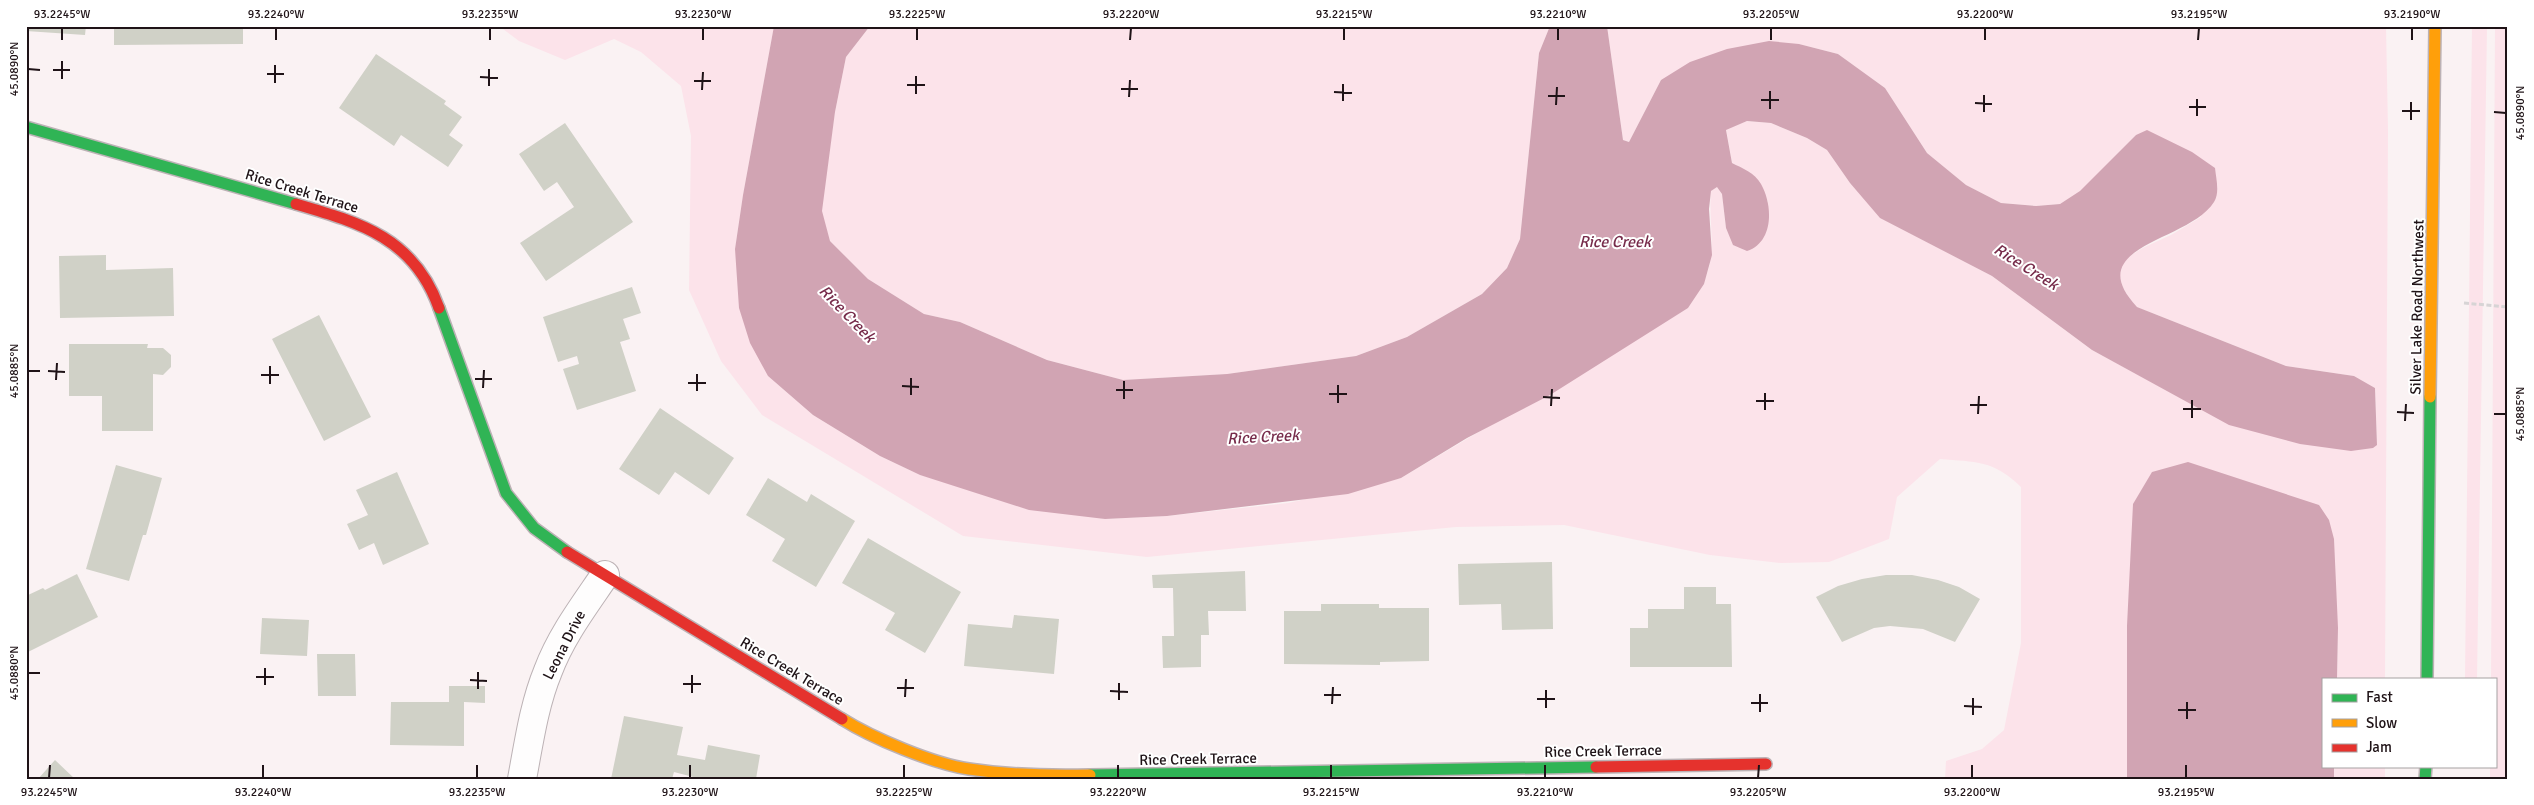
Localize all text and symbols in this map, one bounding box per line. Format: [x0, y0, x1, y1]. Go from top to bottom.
text: 93.2245°W [34, 7, 90, 22]
text: 93.2240°W [248, 7, 304, 22]
text: 93.2235°W [462, 7, 518, 22]
text: 93.2230°W [675, 7, 731, 22]
text: 93.2225°W [889, 7, 945, 22]
text: 93.2220°W [1103, 7, 1159, 22]
text: 93.2215°W [1316, 7, 1372, 22]
text: 93.2210°W [1530, 7, 1586, 22]
text: 93.2205°W [1743, 7, 1799, 22]
text: 93.2200°W [1957, 7, 2013, 22]
text: 93.2195°W [2171, 7, 2227, 22]
text: 93.2190°W [2384, 7, 2440, 22]
text: 45.0890°N [7, 42, 22, 96]
text: 45.0890°N [2513, 86, 2528, 140]
street label: Rice Creek Terrace [243, 165, 361, 217]
street label: Silver Lake Road Northwest [2406, 219, 2428, 395]
water label: Rice Creek [1579, 232, 1653, 252]
water label: Rice Creek [1990, 239, 2064, 296]
water label: Rice Creek [815, 281, 881, 348]
text: 45.0885°N [7, 344, 22, 398]
text: 45.0885°N [2513, 387, 2528, 441]
water label: Rice Creek [1226, 425, 1302, 449]
street label: Leona Drive [539, 607, 589, 683]
street label: Rice Creek Terrace [737, 633, 847, 709]
text: 45.0880°N [7, 646, 22, 700]
legend [2322, 678, 2496, 768]
text: Fast [2366, 688, 2393, 706]
text: Slow [2366, 714, 2397, 732]
text: Jam [2366, 738, 2392, 756]
street label: Rice Creek Terrace [1544, 741, 1662, 761]
street label: Rice Creek Terrace [1139, 749, 1257, 769]
text: 93.2245°W [21, 785, 77, 800]
text: 93.2240°W [235, 785, 291, 800]
text: 93.2235°W [449, 785, 505, 800]
text: 93.2230°W [662, 785, 718, 800]
text: 93.2225°W [876, 785, 932, 800]
text: 93.2220°W [1090, 785, 1146, 800]
text: 93.2215°W [1303, 785, 1359, 800]
text: 93.2210°W [1517, 785, 1573, 800]
text: 93.2205°W [1730, 785, 1786, 800]
text: 93.2200°W [1944, 785, 2000, 800]
text: 93.2195°W [2158, 785, 2214, 800]

